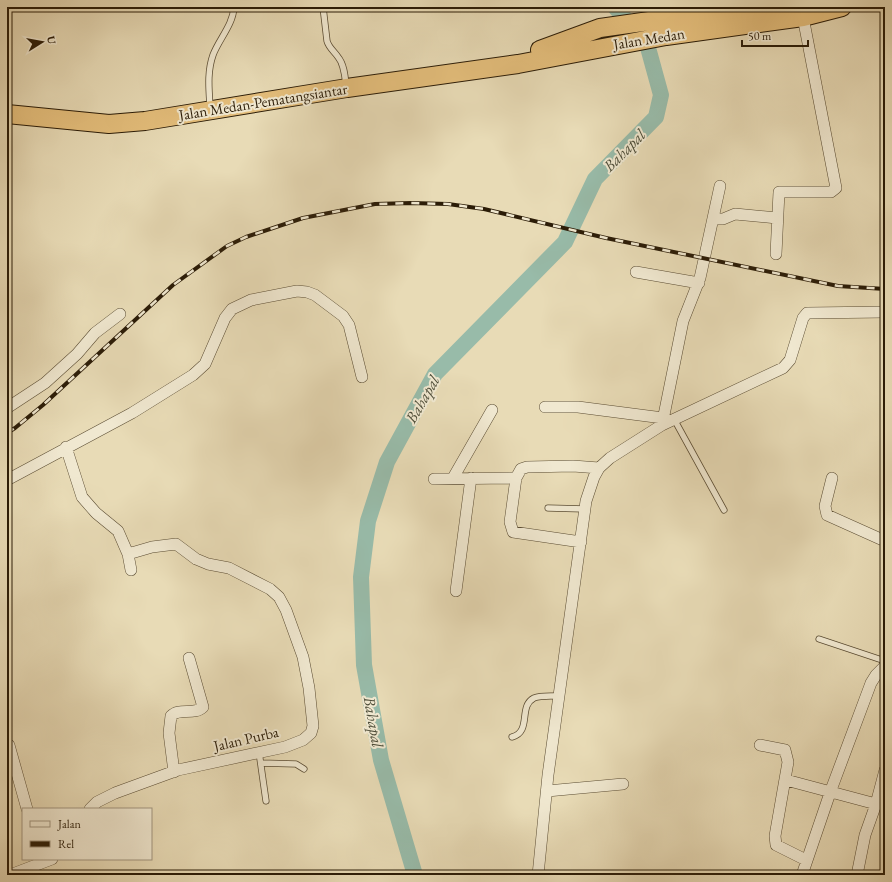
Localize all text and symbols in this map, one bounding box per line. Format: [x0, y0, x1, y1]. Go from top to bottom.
north arrow [22, 22, 62, 62]
scale bar [742, 22, 808, 48]
street label: Jalan Medan [610, 23, 686, 54]
text: 50 m [748, 28, 772, 44]
text: U [44, 35, 60, 46]
street label: Jalan Medan-Pematangsiantar [175, 79, 349, 125]
water label: Bahapal [598, 124, 650, 177]
water label: Bahapal [400, 371, 445, 428]
water label: Bahapal [359, 694, 388, 750]
street label: Jalan Purba [210, 722, 280, 756]
legend [22, 808, 152, 860]
text: Jalan [57, 816, 82, 832]
text: Rel [58, 836, 74, 852]

